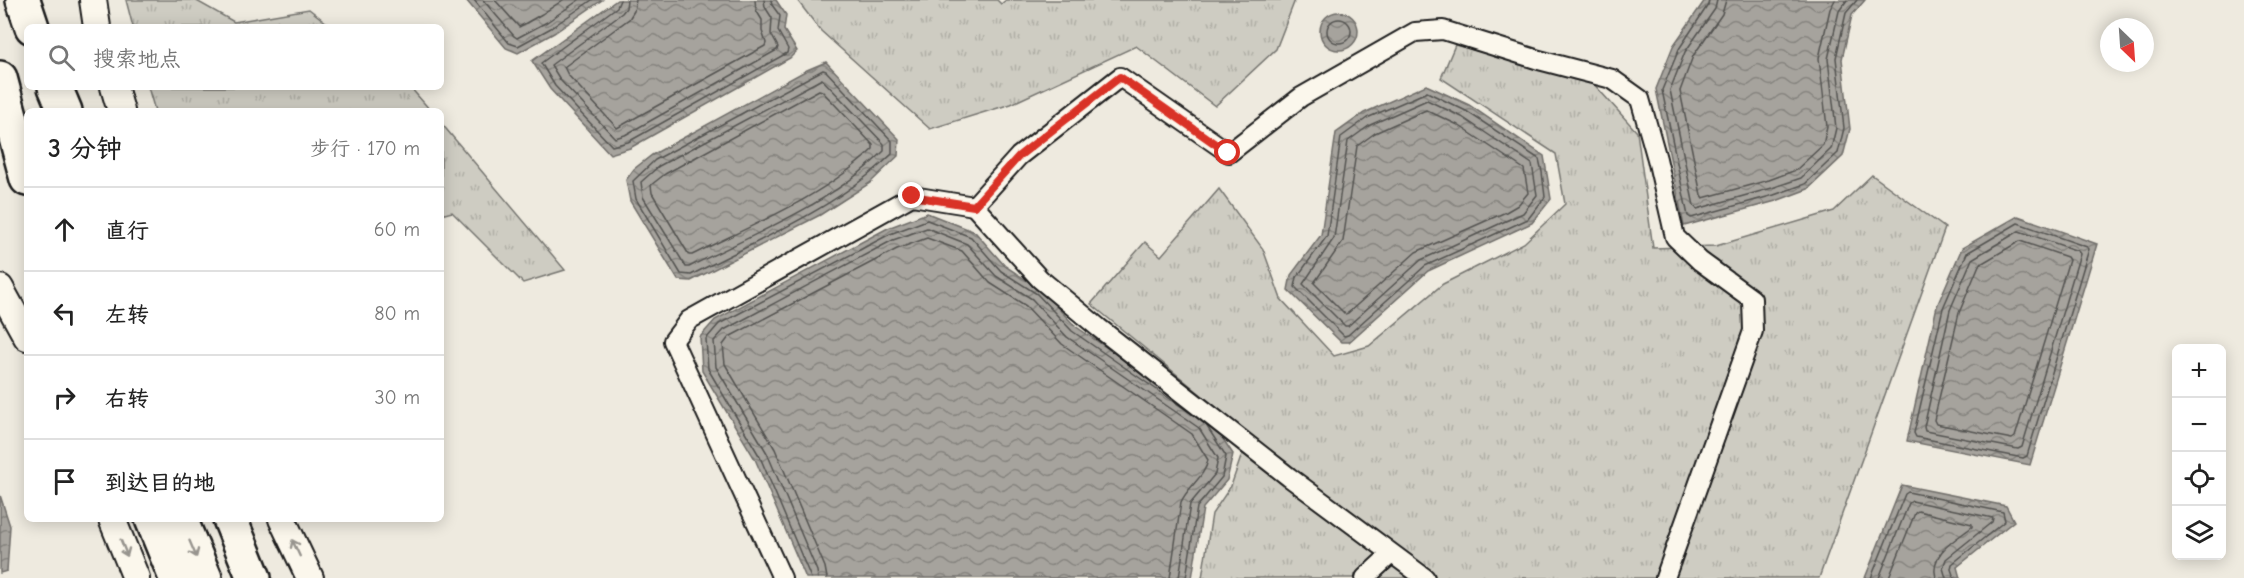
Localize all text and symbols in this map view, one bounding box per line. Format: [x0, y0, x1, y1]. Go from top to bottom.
north arrow [2100, 18, 2154, 72]
search box [24, 24, 444, 90]
icon: search [45, 41, 78, 74]
text: 搜索地点 [93, 46, 181, 72]
text: 3 分钟 [48, 134, 122, 164]
text: 步行 · 170 m [310, 137, 420, 160]
route start [1214, 139, 1240, 165]
route end [898, 182, 924, 208]
icon: ahead [48, 213, 81, 246]
text: 直行 [105, 218, 149, 244]
text: 60 m [374, 218, 420, 241]
icon: left [48, 297, 81, 330]
text: 左转 [105, 302, 149, 328]
text: 80 m [374, 302, 420, 325]
map controls [2172, 344, 2226, 560]
button: + [2172, 344, 2226, 398]
icon: right [48, 381, 81, 414]
text: 右转 [105, 386, 149, 412]
text: 30 m [374, 386, 420, 409]
button: − [2172, 398, 2226, 452]
button: locate [2172, 452, 2226, 506]
icon: arrive [48, 465, 81, 498]
text: 到达目的地 [105, 470, 215, 496]
button: layers [2172, 506, 2226, 560]
one-way arrow [119, 539, 130, 557]
one-way arrow [188, 539, 199, 557]
one-way arrow [290, 540, 302, 558]

